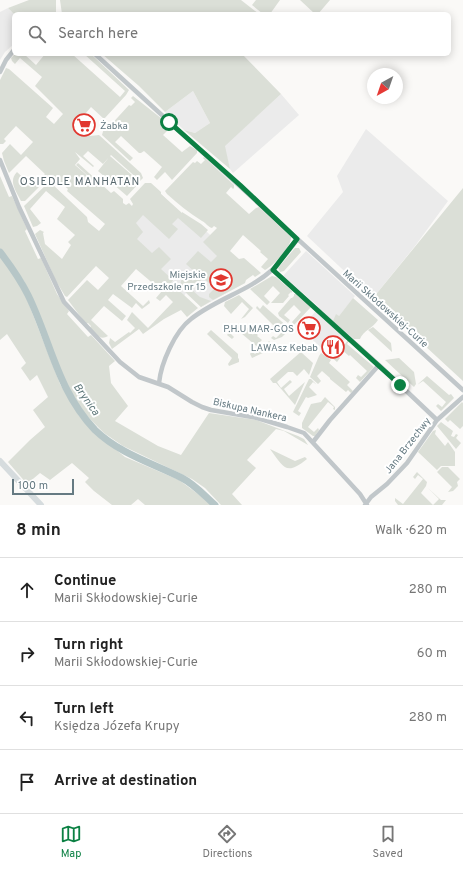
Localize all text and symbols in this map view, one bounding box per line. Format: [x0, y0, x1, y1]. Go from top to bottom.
search box [12, 12, 451, 56]
icon: search [26, 23, 48, 45]
text: Search here [58, 25, 138, 44]
north arrow [367, 68, 403, 104]
supermarket icon: Żabka [71, 112, 97, 138]
route start [160, 113, 178, 131]
place label: Żabka [100, 120, 128, 133]
district label: OSIEDLE MANHATAN [20, 175, 140, 189]
school or university icon: Miejskie Przedszkole nr 15 [208, 267, 234, 293]
street label: Marii Skłodowskiej-Curie [340, 267, 430, 351]
place label: Miejskie Przedszkole nr 15 [127, 269, 206, 294]
supermarket icon: P.H.U MAR-GOS [296, 315, 322, 341]
place label: P.H.U MAR-GOS [223, 323, 294, 336]
restaurant icon: LAWAsz Kebab [320, 334, 346, 360]
place label: LAWAsz Kebab [251, 342, 318, 355]
route end [391, 376, 409, 394]
water label: Brynica [70, 381, 103, 419]
street label: Biskupa Nankera [212, 396, 288, 425]
street label: Jana Brzechwy [382, 415, 434, 477]
scale bar [12, 477, 74, 496]
text: 100 m [18, 479, 48, 493]
text: 8 min [16, 520, 61, 542]
text: Walk · 620 m [375, 523, 447, 539]
text: Continue [54, 572, 116, 591]
icon: ahead [16, 579, 38, 601]
text: 280 m [409, 582, 447, 598]
text: Marii Skłodowskiej-Curie [54, 591, 198, 607]
text: Turn right [54, 636, 123, 655]
icon: right [16, 643, 38, 665]
text: 60 m [417, 646, 447, 662]
text: Marii Skłodowskiej-Curie [54, 655, 198, 671]
text: Turn left [54, 700, 114, 719]
icon: left [16, 707, 38, 729]
text: 280 m [409, 710, 447, 726]
text: Księdza Józefa Krupy [54, 719, 180, 735]
icon: arrive [16, 771, 38, 793]
text: Arrive at destination [54, 772, 197, 791]
tab: Map [60, 823, 82, 861]
tab: Directions [202, 823, 252, 861]
tab: Saved [373, 823, 403, 861]

